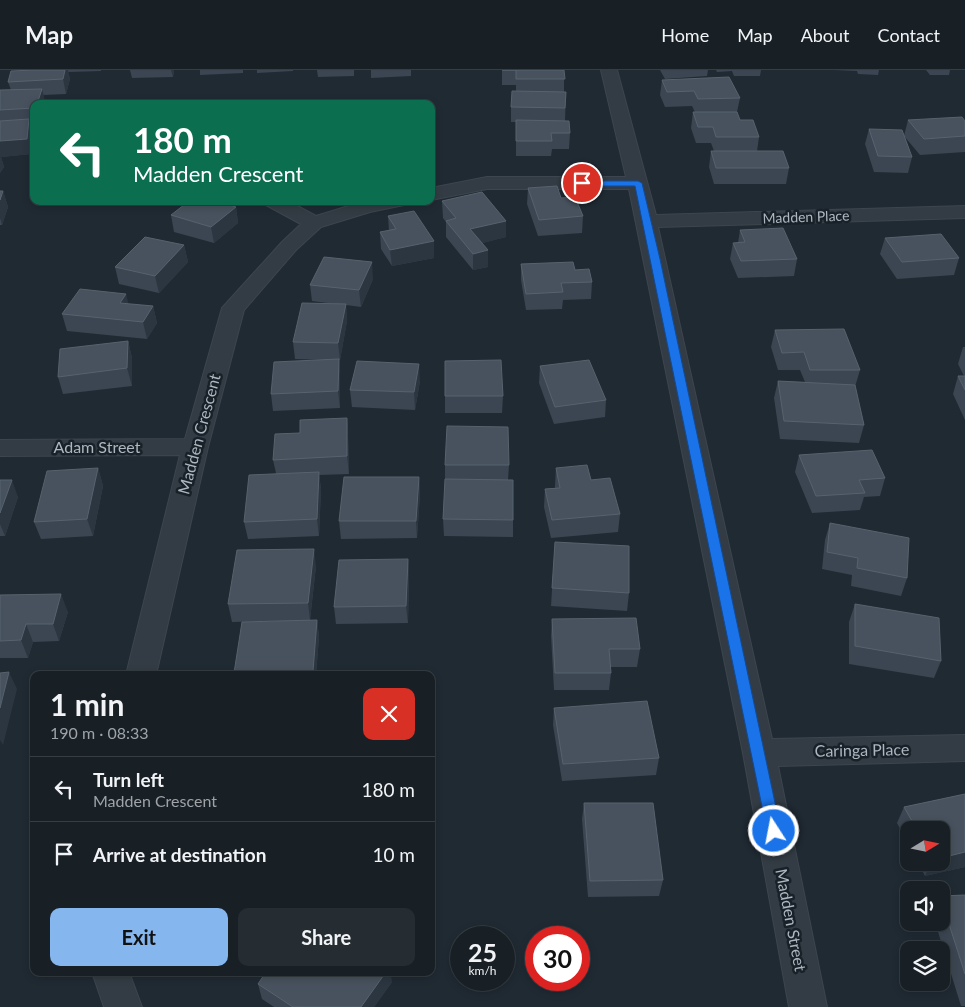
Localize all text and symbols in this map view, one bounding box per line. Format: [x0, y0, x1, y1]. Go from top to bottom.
text: Map [25, 20, 73, 49]
text: Home [661, 24, 709, 46]
text: Map [737, 24, 773, 46]
text: About [801, 24, 850, 46]
text: Contact [878, 24, 940, 46]
text: 180 m [133, 118, 232, 160]
icon: left [50, 120, 115, 185]
text: Madden Crescent [133, 160, 303, 187]
pin [561, 162, 603, 204]
icon: arrive [568, 169, 596, 197]
street label: Madden Place [762, 206, 850, 227]
street label: Madden Crescent [173, 371, 224, 496]
street label: Adam Street [54, 437, 141, 456]
text: 1 min [50, 686, 124, 722]
button: close [363, 688, 415, 740]
text: 190 m · 08:33 [50, 723, 149, 742]
street label: Caringa Place [814, 739, 910, 760]
text: Turn left [93, 768, 164, 791]
icon: left [50, 775, 78, 803]
text: 180 m [361, 778, 415, 801]
text: Madden Crescent [93, 791, 217, 810]
position arrow [747, 804, 799, 856]
north arrow [900, 821, 950, 871]
map controls [900, 821, 950, 991]
icon: arrive [50, 840, 78, 868]
text: Arrive at destination [93, 843, 266, 866]
text: 10 m [372, 843, 415, 866]
street label: Madden Street [772, 867, 811, 973]
button: sound [900, 881, 950, 931]
button: Exit [50, 908, 228, 966]
button: Share [238, 908, 415, 966]
speed limit sign: 30 [525, 926, 590, 991]
text: 25 [468, 937, 497, 967]
button: layers [900, 941, 950, 991]
text: km/h [468, 963, 497, 978]

